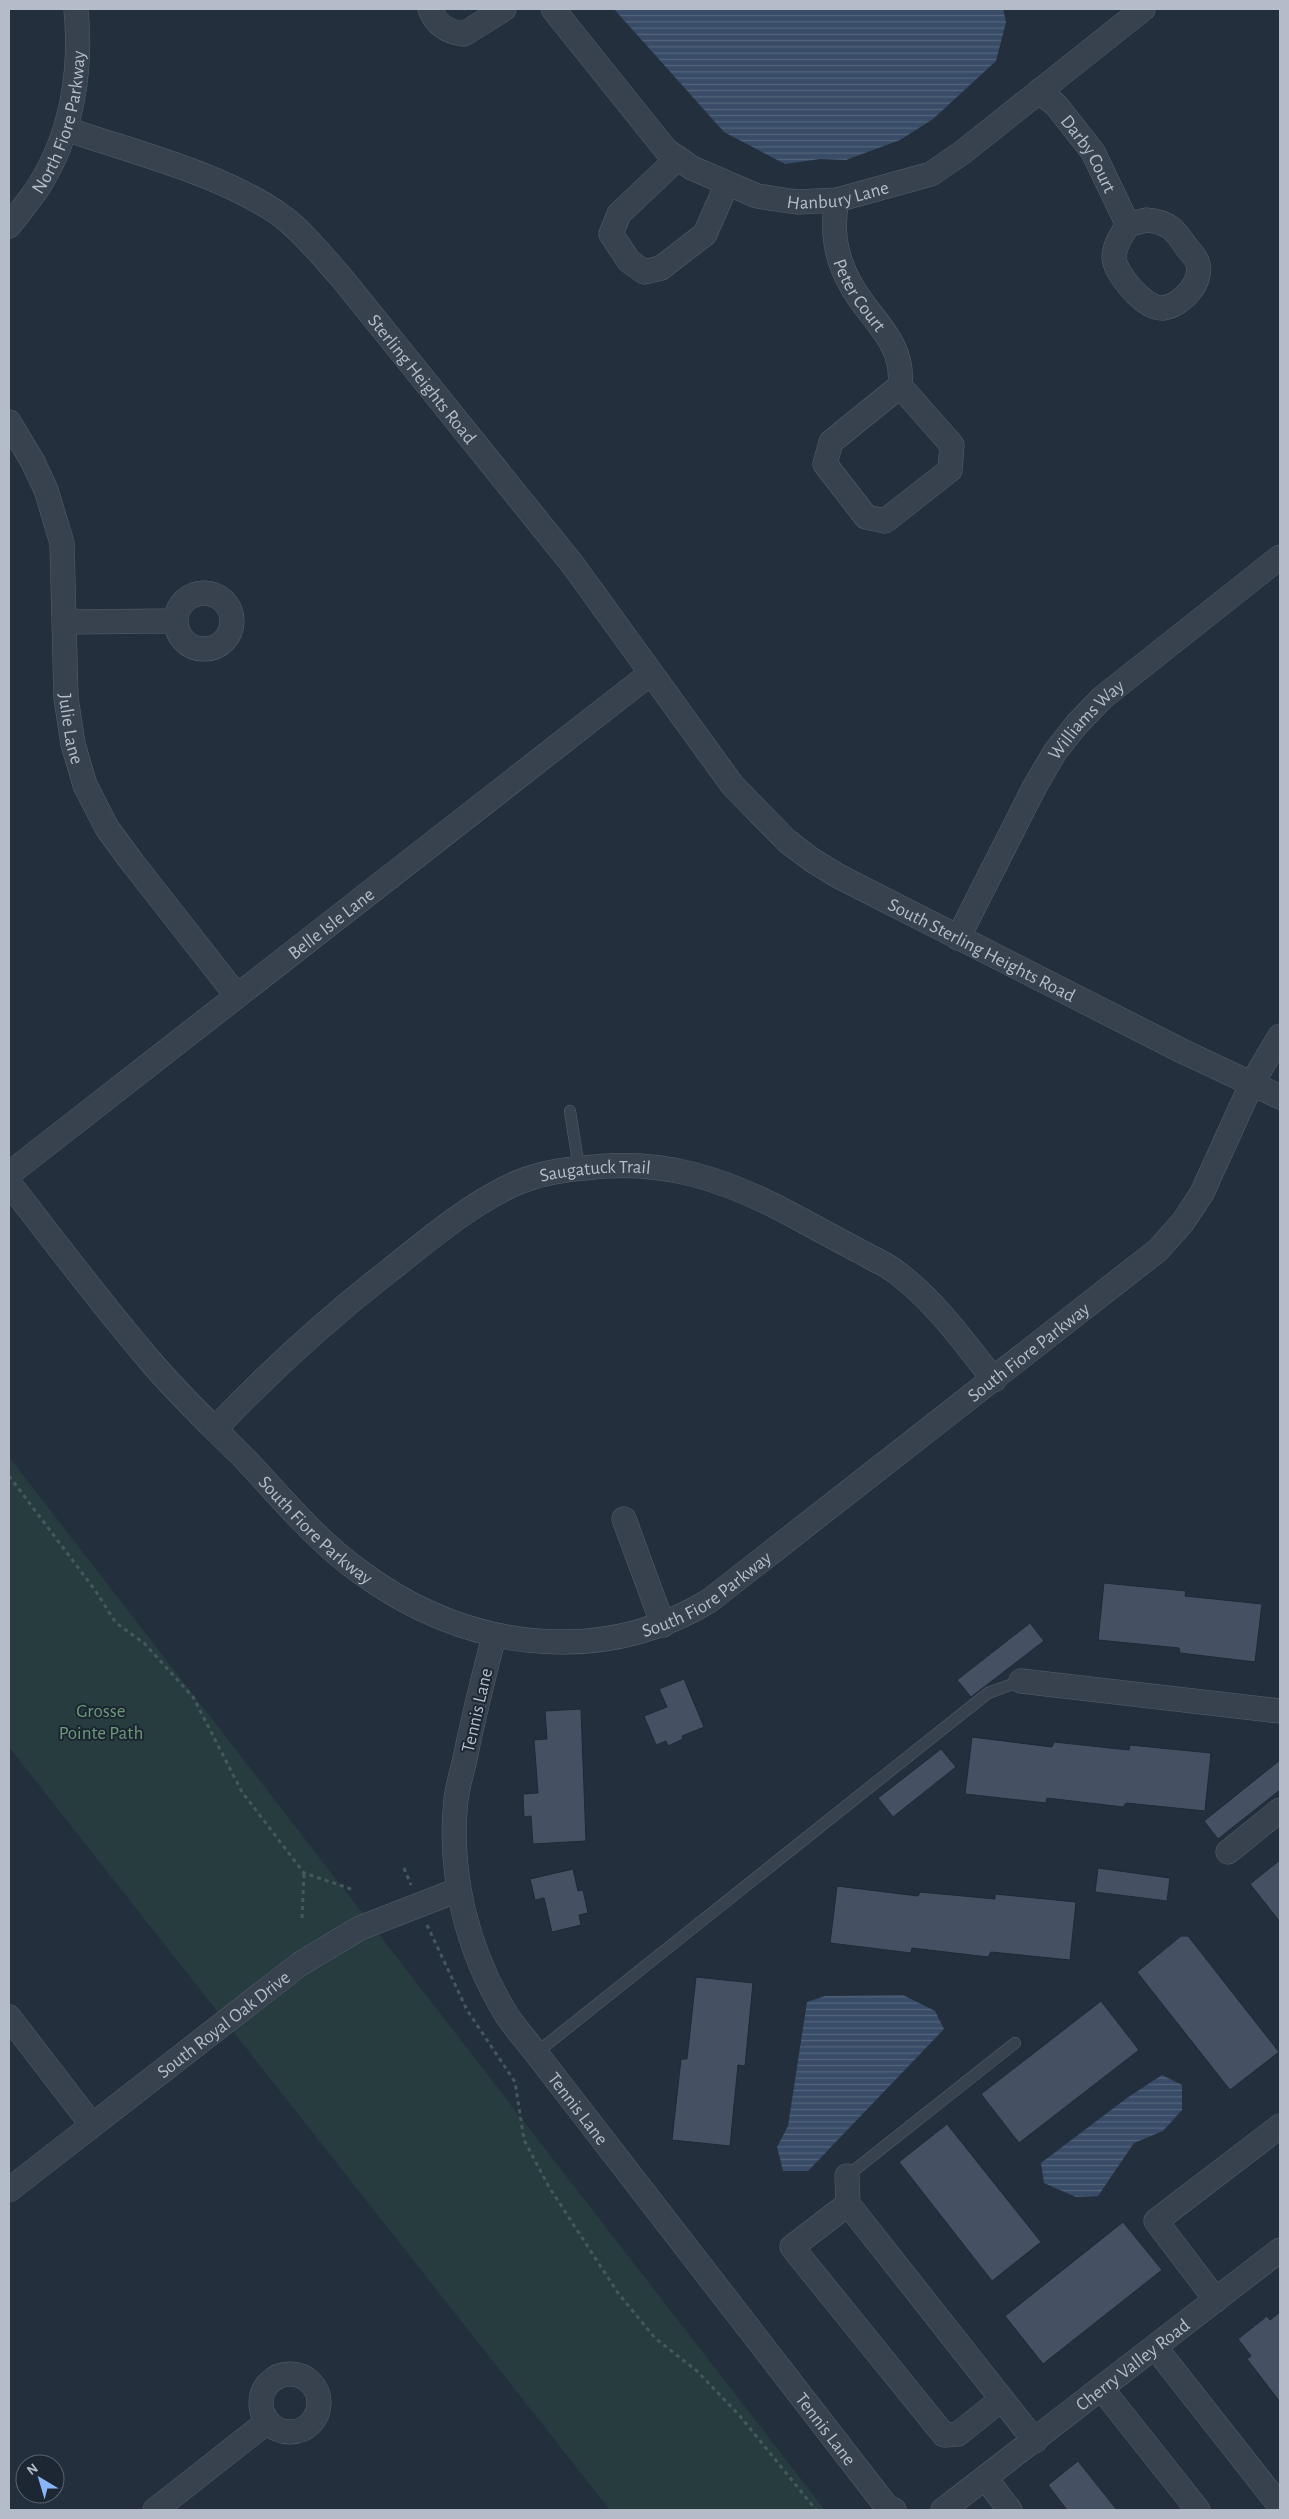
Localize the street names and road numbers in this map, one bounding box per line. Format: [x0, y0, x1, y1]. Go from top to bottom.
street label: North Fiore Parkway [29, 50, 89, 197]
street label: Darby Court [1057, 112, 1119, 196]
street label: Hanbury Lane [785, 178, 891, 213]
street label: Peter Court [829, 257, 889, 336]
street label: Sterling Heights Road [364, 311, 479, 448]
street label: Williams Way [1045, 676, 1128, 763]
street label: Julie Lane [55, 693, 86, 767]
street label: Belle Isle Lane [285, 885, 378, 964]
street label: South Sterling Heights Road [885, 895, 1078, 1006]
street label: Saugatuck Trail [538, 1158, 652, 1186]
street label: South Fiore Parkway [965, 1299, 1093, 1406]
street label: South Fiore Parkway [255, 1473, 376, 1589]
street label: South Fiore Parkway [640, 1548, 775, 1641]
street label: Tennis Lane [459, 1666, 496, 1754]
street label: South Royal Oak Drive [154, 1968, 294, 2082]
street label: Tennis Lane [544, 2069, 611, 2149]
street label: Cherry Valley Road [1073, 2315, 1194, 2415]
street label: Tennis Lane [791, 2390, 859, 2469]

